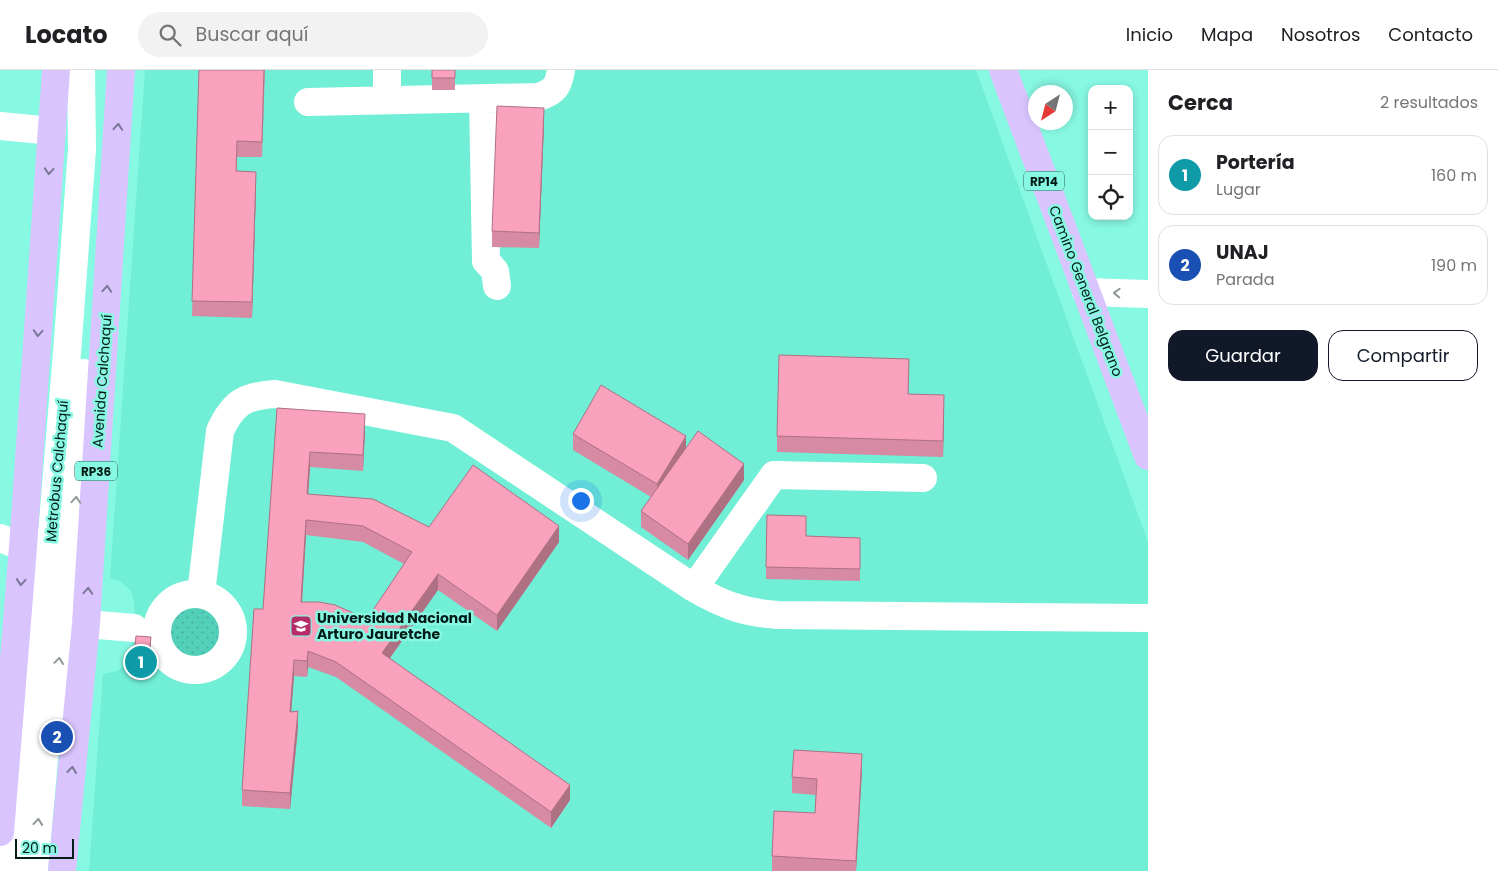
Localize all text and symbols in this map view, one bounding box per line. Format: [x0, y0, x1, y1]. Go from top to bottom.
search box [138, 12, 488, 57]
text: Locato [25, 18, 108, 51]
icon: search [156, 21, 184, 49]
text: Buscar aquí [196, 21, 308, 48]
text: Inicio [1126, 22, 1173, 47]
text: Mapa [1201, 22, 1253, 47]
text: Nosotros [1281, 22, 1360, 47]
text: Contacto [1388, 22, 1473, 47]
north arrow [1028, 85, 1073, 130]
map controls [1088, 85, 1133, 220]
button: + [1088, 85, 1133, 130]
text: Cerca [1168, 88, 1233, 117]
text: 2 resultados [1380, 91, 1478, 114]
one-way arrow [112, 123, 123, 131]
button: − [1088, 130, 1133, 175]
text: Portería [1216, 149, 1295, 176]
text: 1 [1182, 164, 1188, 187]
text: 160 m [1431, 164, 1477, 187]
one-way arrow [44, 167, 55, 175]
road number: RP14 [1024, 172, 1064, 190]
button: locate [1088, 175, 1133, 220]
text: Lugar [1216, 178, 1261, 201]
street label: Camino General Belgrano [1044, 203, 1128, 379]
text: UNAJ [1216, 239, 1269, 266]
text: 2 [1180, 254, 1190, 277]
text: 190 m [1431, 254, 1477, 277]
text: Parada [1216, 268, 1275, 291]
one-way arrow [102, 285, 113, 293]
one-way arrow [1113, 288, 1121, 299]
street label: Avenida Calchaquí [87, 313, 117, 448]
one-way arrow [33, 329, 44, 337]
button: Guardar [1168, 330, 1318, 381]
button: Compartir [1328, 330, 1478, 381]
street label: Metrobus Calchaquí [41, 399, 73, 543]
road number: RP36 [75, 462, 117, 481]
your location [568, 488, 594, 514]
one-way arrow [71, 496, 82, 504]
one-way arrow [15, 579, 26, 587]
one-way arrow [83, 587, 94, 595]
place label: Universidad Nacional Arturo Jauretche [317, 608, 472, 644]
school or university icon: Universidad Nacional Arturo Jauretche [289, 614, 313, 638]
pin: 1 [125, 643, 157, 681]
one-way arrow [53, 657, 63, 666]
pin: 2 [41, 718, 73, 756]
one-way arrow [66, 766, 77, 774]
one-way arrow [32, 818, 43, 826]
scale bar [15, 836, 74, 859]
text: 20 m [22, 838, 57, 858]

